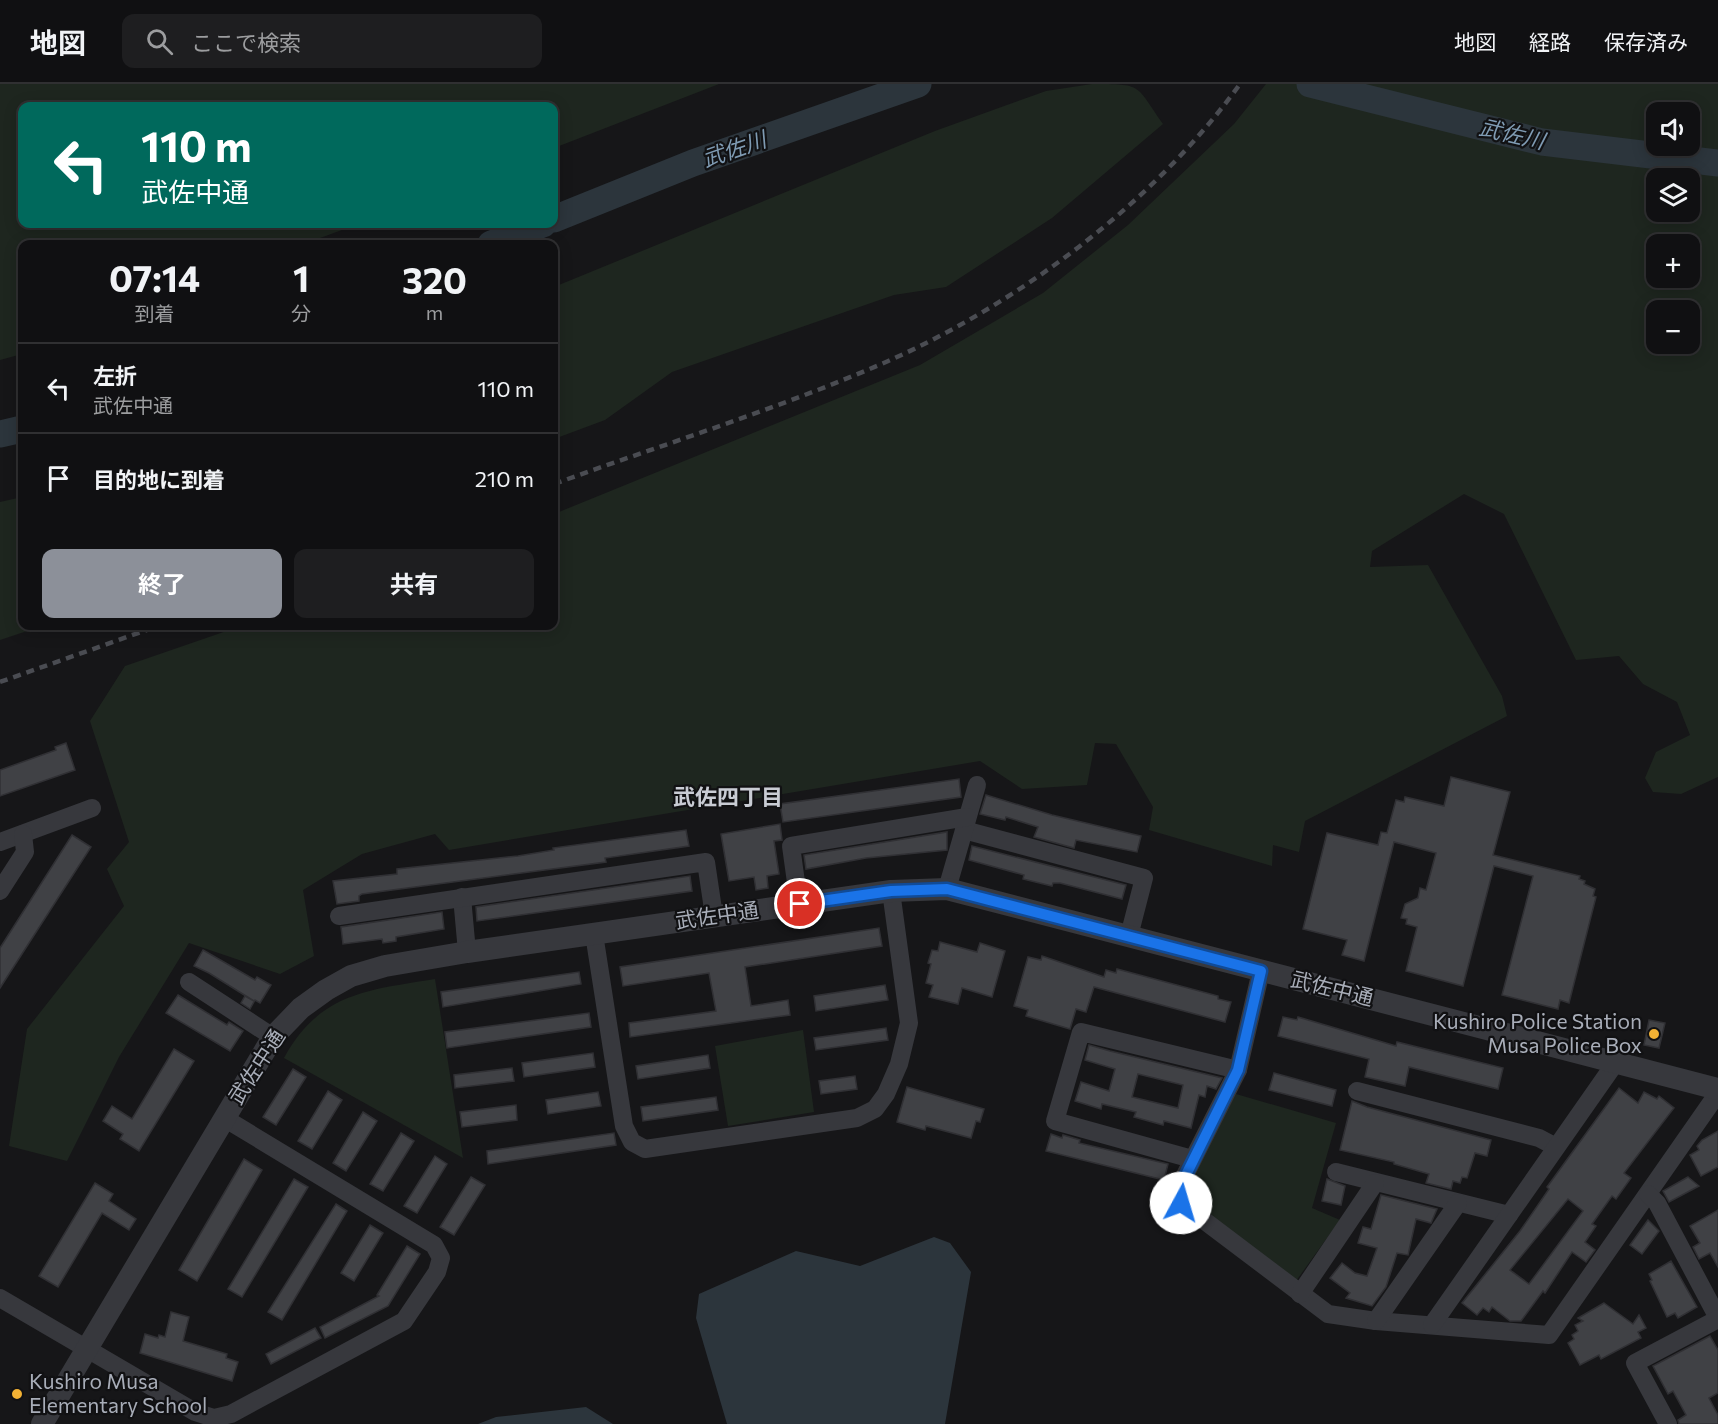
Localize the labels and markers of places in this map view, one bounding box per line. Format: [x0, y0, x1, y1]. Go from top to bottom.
pin [774, 878, 825, 929]
place label: Kushiro Police Station Musa Police Box [1433, 1008, 1642, 1057]
marker: Kushiro Police Station Musa Police Box [1647, 1027, 1661, 1041]
place label: Kushiro Musa Elementary School [29, 1368, 207, 1417]
marker: Kushiro Musa Elementary School [10, 1387, 24, 1401]

